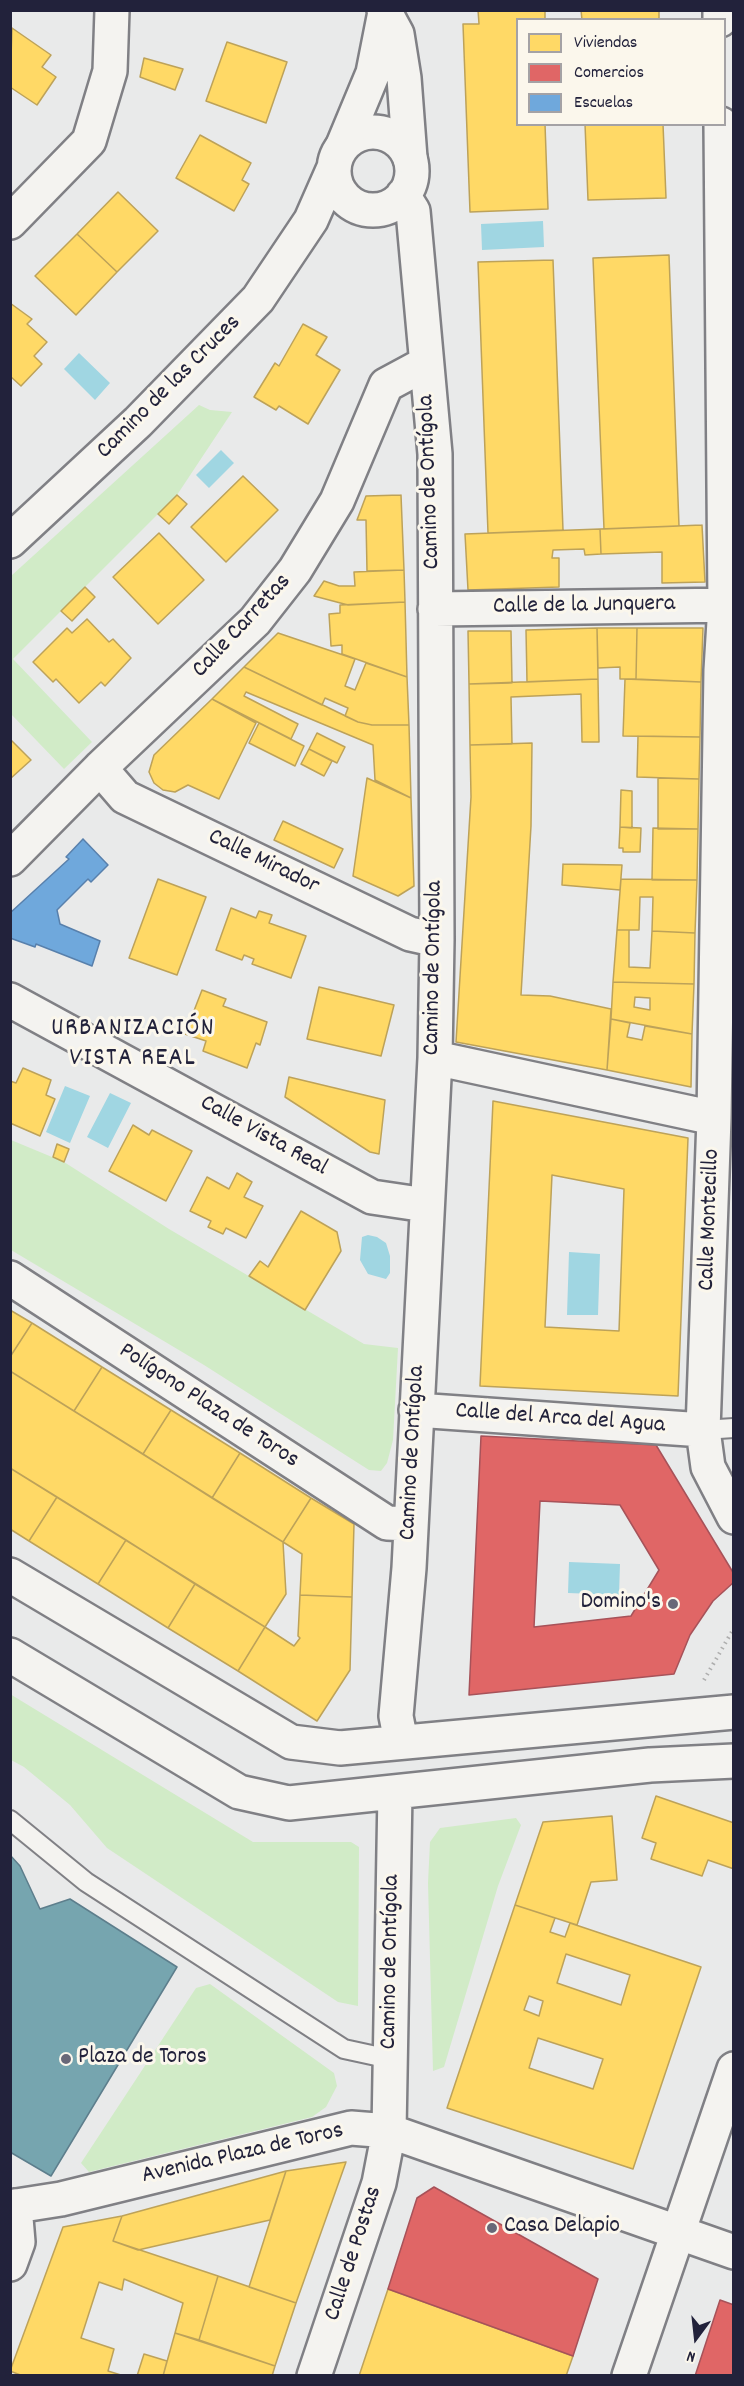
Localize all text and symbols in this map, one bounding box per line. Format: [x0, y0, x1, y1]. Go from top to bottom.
legend [516, 18, 726, 126]
text: Viviendas [574, 31, 637, 56]
text: Comercios [574, 61, 644, 86]
text: Escuelas [574, 91, 633, 116]
street label: Camino de las Cruces [92, 310, 248, 466]
street label: Camino de Ontígola [414, 394, 448, 570]
street label: Calle Carretas [187, 569, 299, 685]
street label: Calle de la Junquera [493, 591, 675, 623]
street label: Calle Mirador [203, 824, 323, 902]
street label: Camino de Ontígola [419, 880, 451, 1056]
district label: URBANIZACIÓN VISTA REAL [51, 1014, 215, 1076]
street label: Calle Vista Real [194, 1090, 332, 1184]
street label: Calle Montecillo [694, 1149, 728, 1291]
street label: Polígono Plaza de Toros [113, 1338, 303, 1476]
street label: Camino de Ontígola [395, 1365, 433, 1541]
street label: Calle del Arca del Agua [454, 1398, 666, 1442]
place label: Domino's [580, 1590, 661, 1618]
marker: Domino's [666, 1597, 680, 1611]
street label: Camino de Ontígola [376, 1874, 408, 2050]
place label: Plaza de Toros [78, 2045, 207, 2073]
marker: Plaza de Toros [59, 2052, 73, 2066]
street label: Avenida Plaza de Toros [139, 2118, 347, 2192]
street label: Calle de Postas [320, 2183, 390, 2325]
place label: Casa Delapio [504, 2214, 620, 2242]
marker: Casa Delapio [485, 2221, 499, 2235]
north arrow [666, 2308, 726, 2368]
text: N [684, 2344, 698, 2368]

